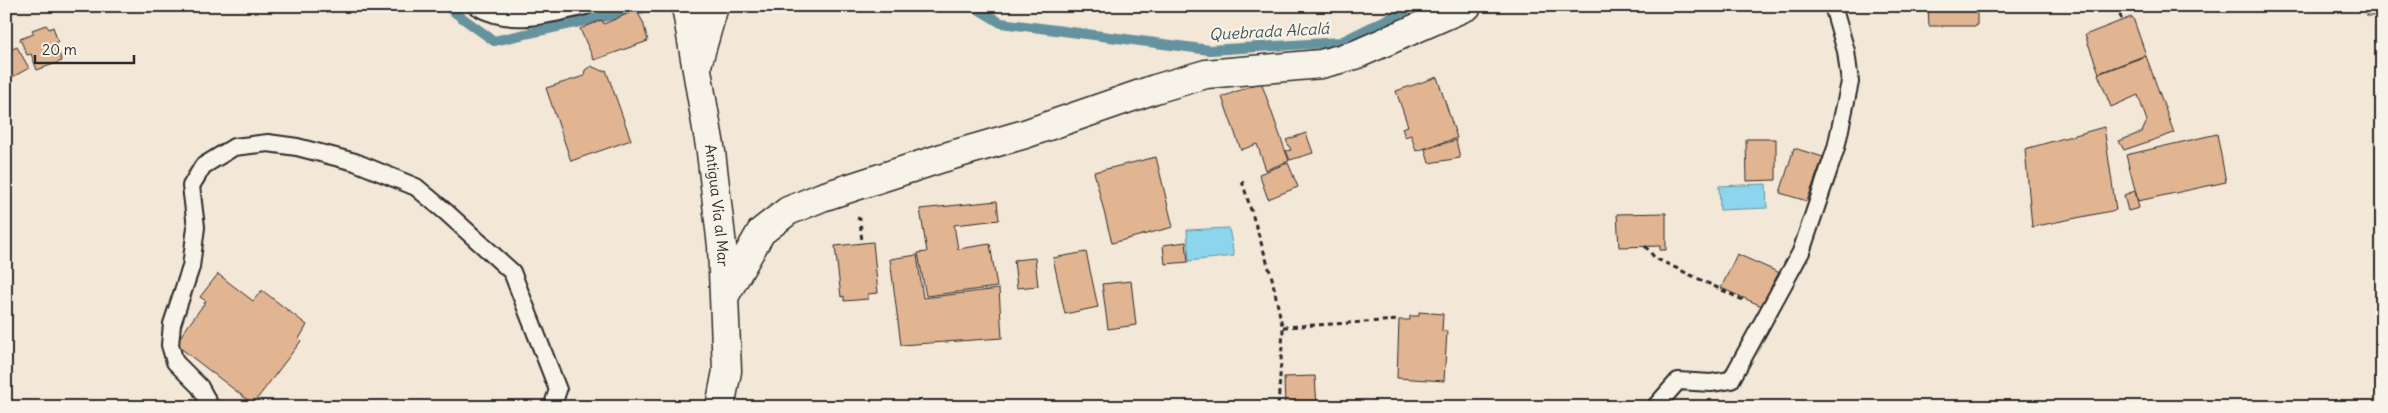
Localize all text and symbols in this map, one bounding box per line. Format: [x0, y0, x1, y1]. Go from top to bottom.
water label: Quebrada Alcalá [1208, 18, 1330, 44]
scale bar [35, 32, 134, 64]
text: 20 m [42, 40, 77, 59]
street label: Antigua Vía al Mar [701, 143, 733, 267]

